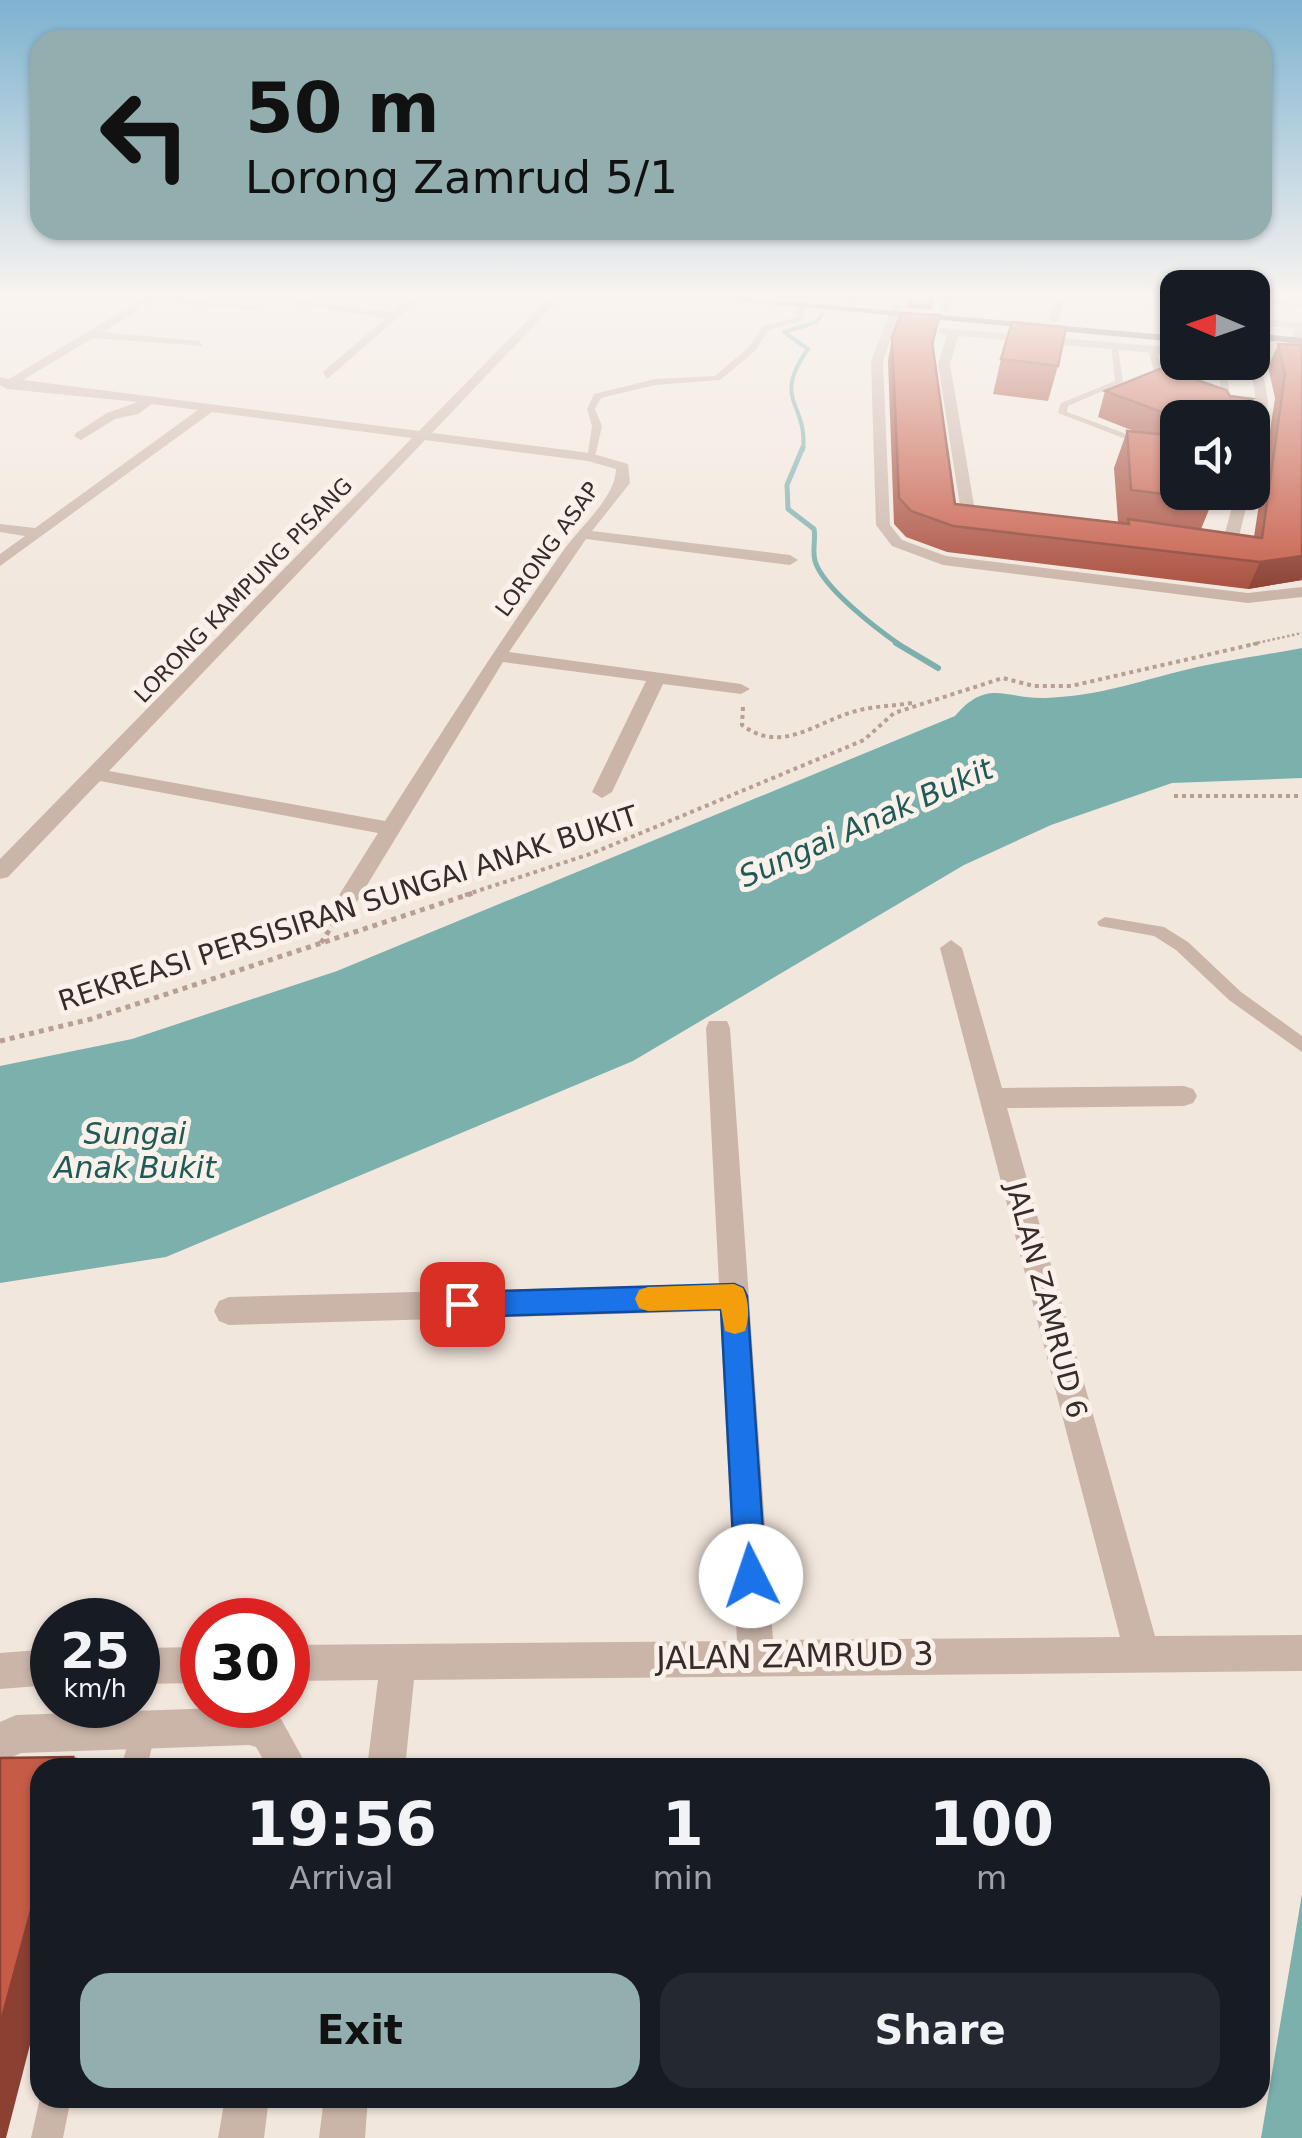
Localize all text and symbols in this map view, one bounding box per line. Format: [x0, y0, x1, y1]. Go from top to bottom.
text: 50 m [245, 67, 440, 149]
icon: left [80, 70, 210, 200]
text: Lorong Zamrud 5/1 [245, 151, 678, 204]
north arrow [1160, 270, 1270, 380]
map controls [1160, 270, 1270, 510]
button: sound [1160, 400, 1270, 510]
street label: LORONG KAMPUNG PISANG [129, 473, 357, 708]
street label: LORONG ASAP [490, 477, 604, 621]
water label: Sungai Anak Bukit [733, 750, 999, 894]
street label: REKREASI PERSISIRAN SUNGAI ANAK BUKIT [54, 799, 643, 1018]
water label: Sungai Anak Bukit [52, 1116, 217, 1185]
street label: JALAN ZAMRUD 6 [999, 1177, 1094, 1422]
pin [420, 1262, 505, 1347]
icon: arrive [435, 1277, 490, 1332]
position arrow [699, 1524, 803, 1628]
speed limit sign: 30 [180, 1598, 310, 1728]
text: 25 [60, 1622, 130, 1680]
street label: JALAN ZAMRUD 3 [654, 1635, 934, 1677]
text: km/h [63, 1674, 127, 1703]
text: 19:56 [246, 1789, 437, 1859]
text: 1 [662, 1789, 704, 1859]
text: 100 [929, 1789, 1054, 1859]
text: Arrival [289, 1859, 393, 1897]
text: min [653, 1859, 713, 1897]
text: m [976, 1859, 1007, 1897]
button: Exit [80, 1973, 640, 2088]
button: Share [660, 1973, 1220, 2088]

